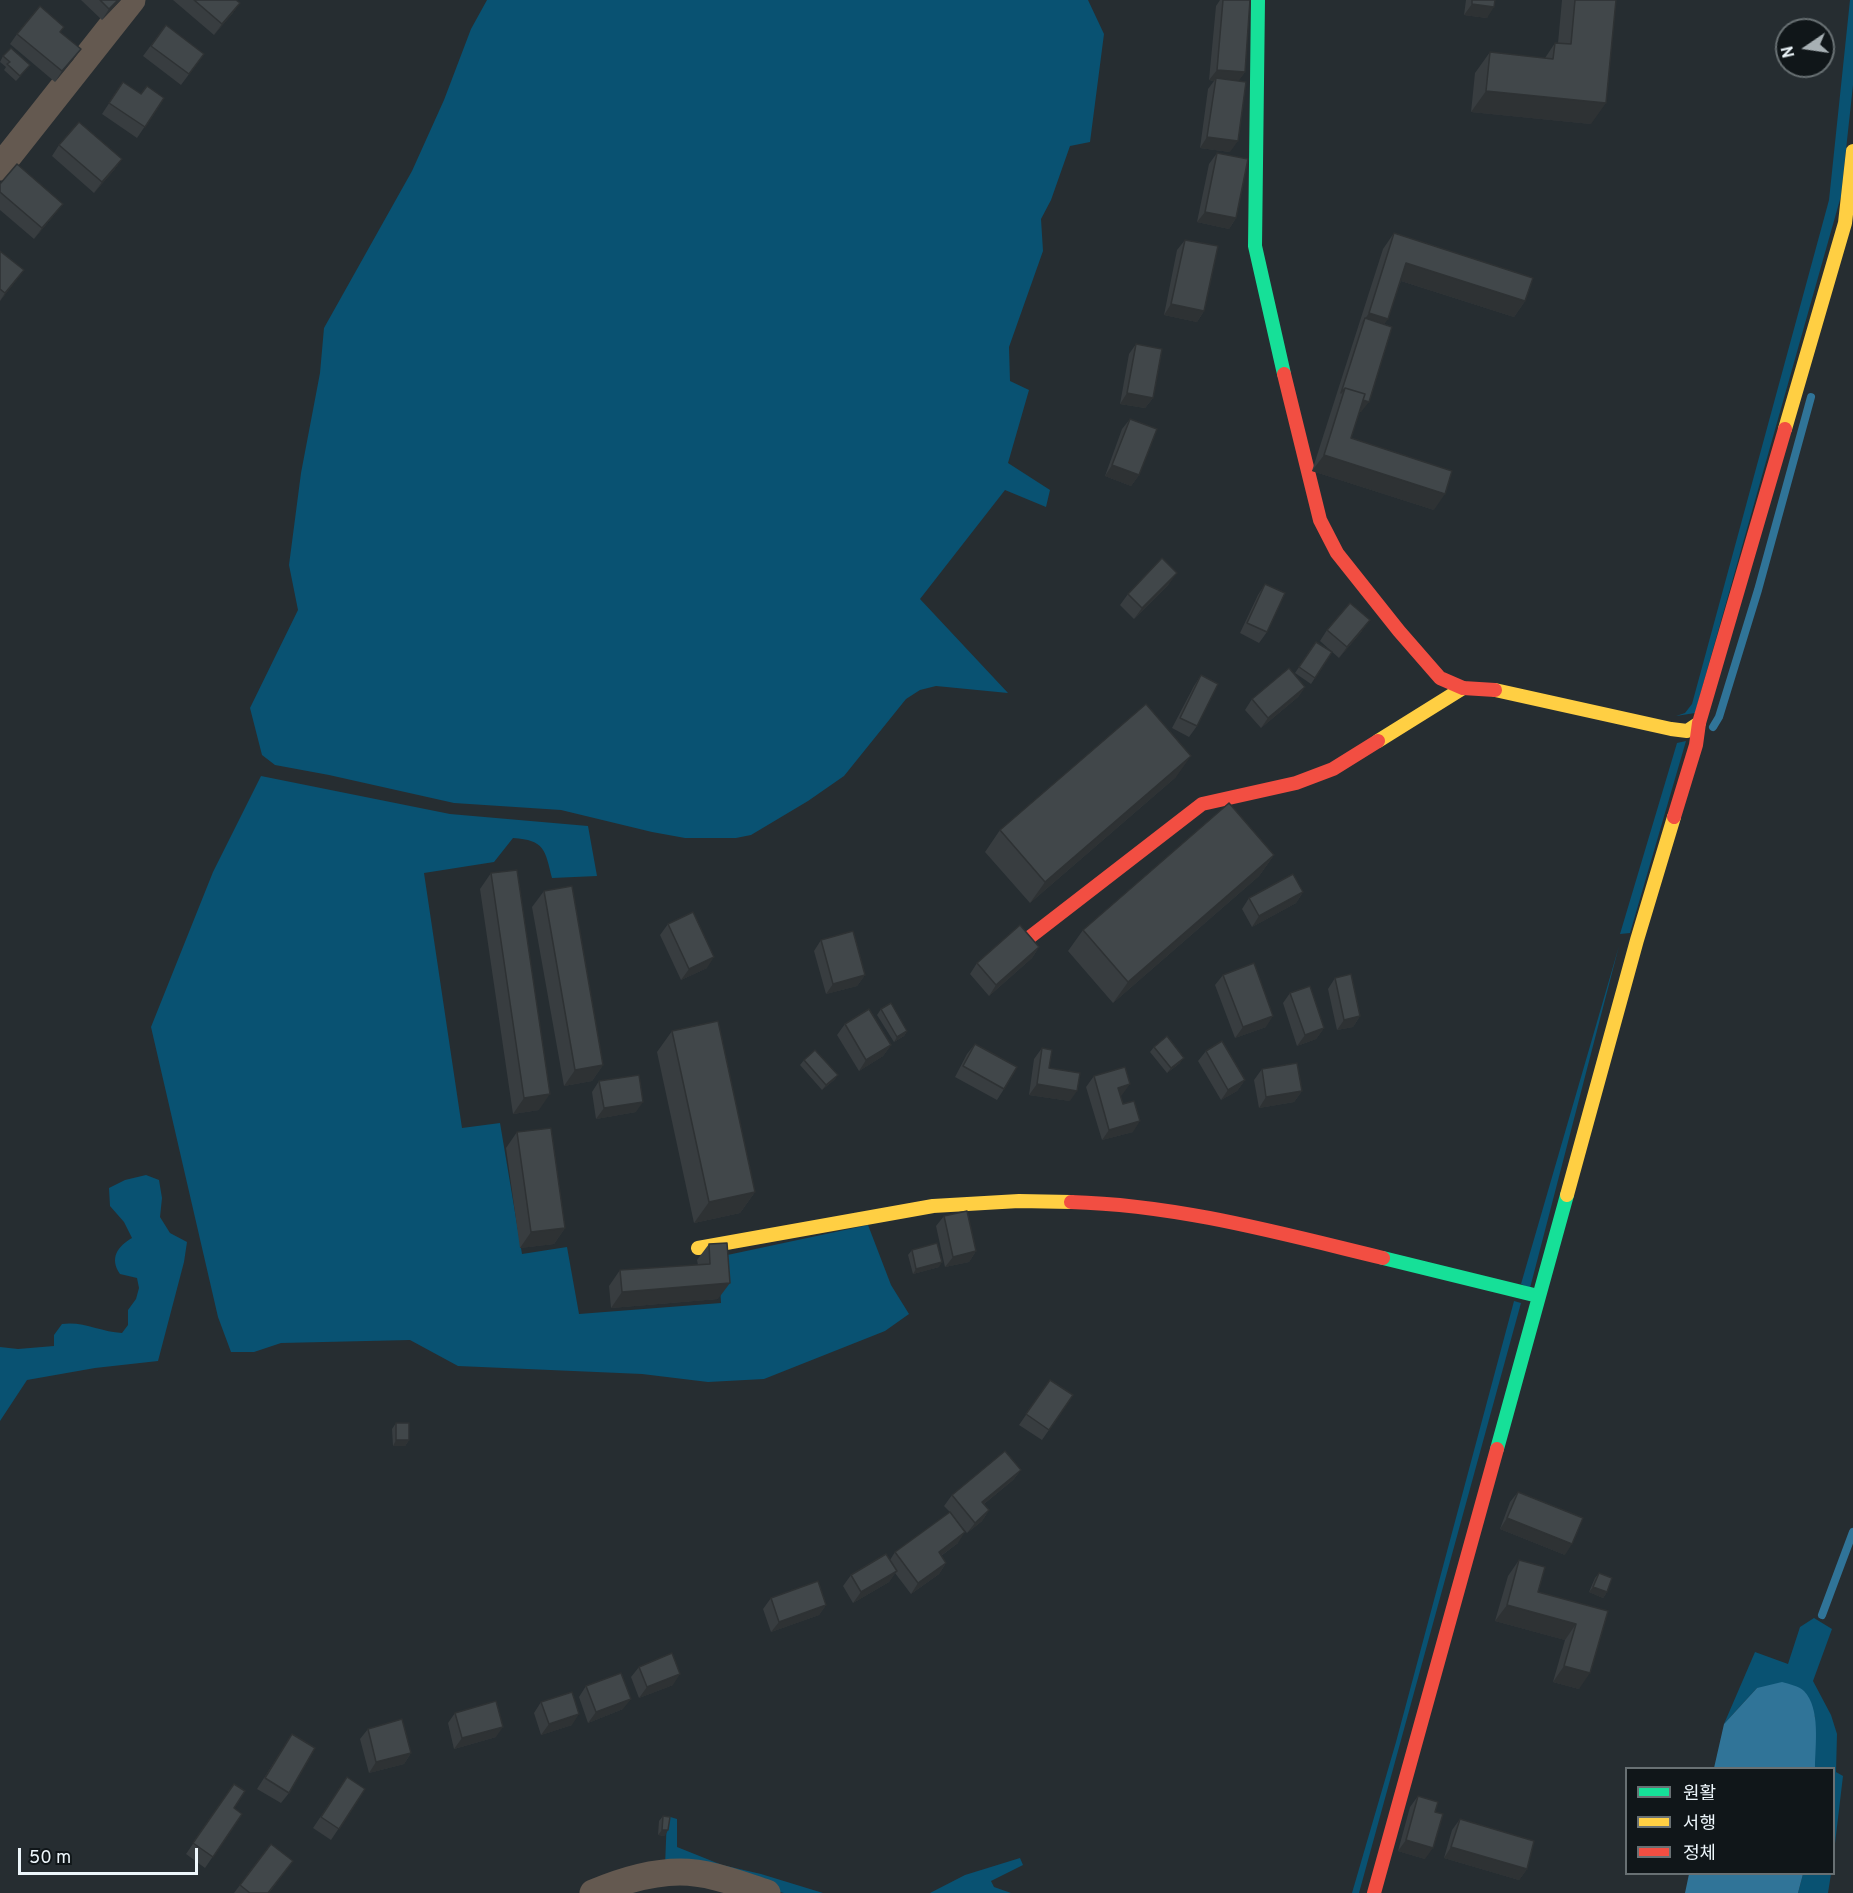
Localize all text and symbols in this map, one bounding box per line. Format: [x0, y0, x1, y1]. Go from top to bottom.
north arrow [1775, 18, 1835, 78]
text: N [1778, 44, 1800, 59]
legend [1625, 1767, 1835, 1875]
text: 원활 [1683, 1783, 1716, 1806]
text: 서행 [1683, 1813, 1716, 1836]
scale bar [21, 1836, 201, 1874]
text: 정체 [1683, 1843, 1716, 1866]
text: 50 m [29, 1847, 71, 1870]

